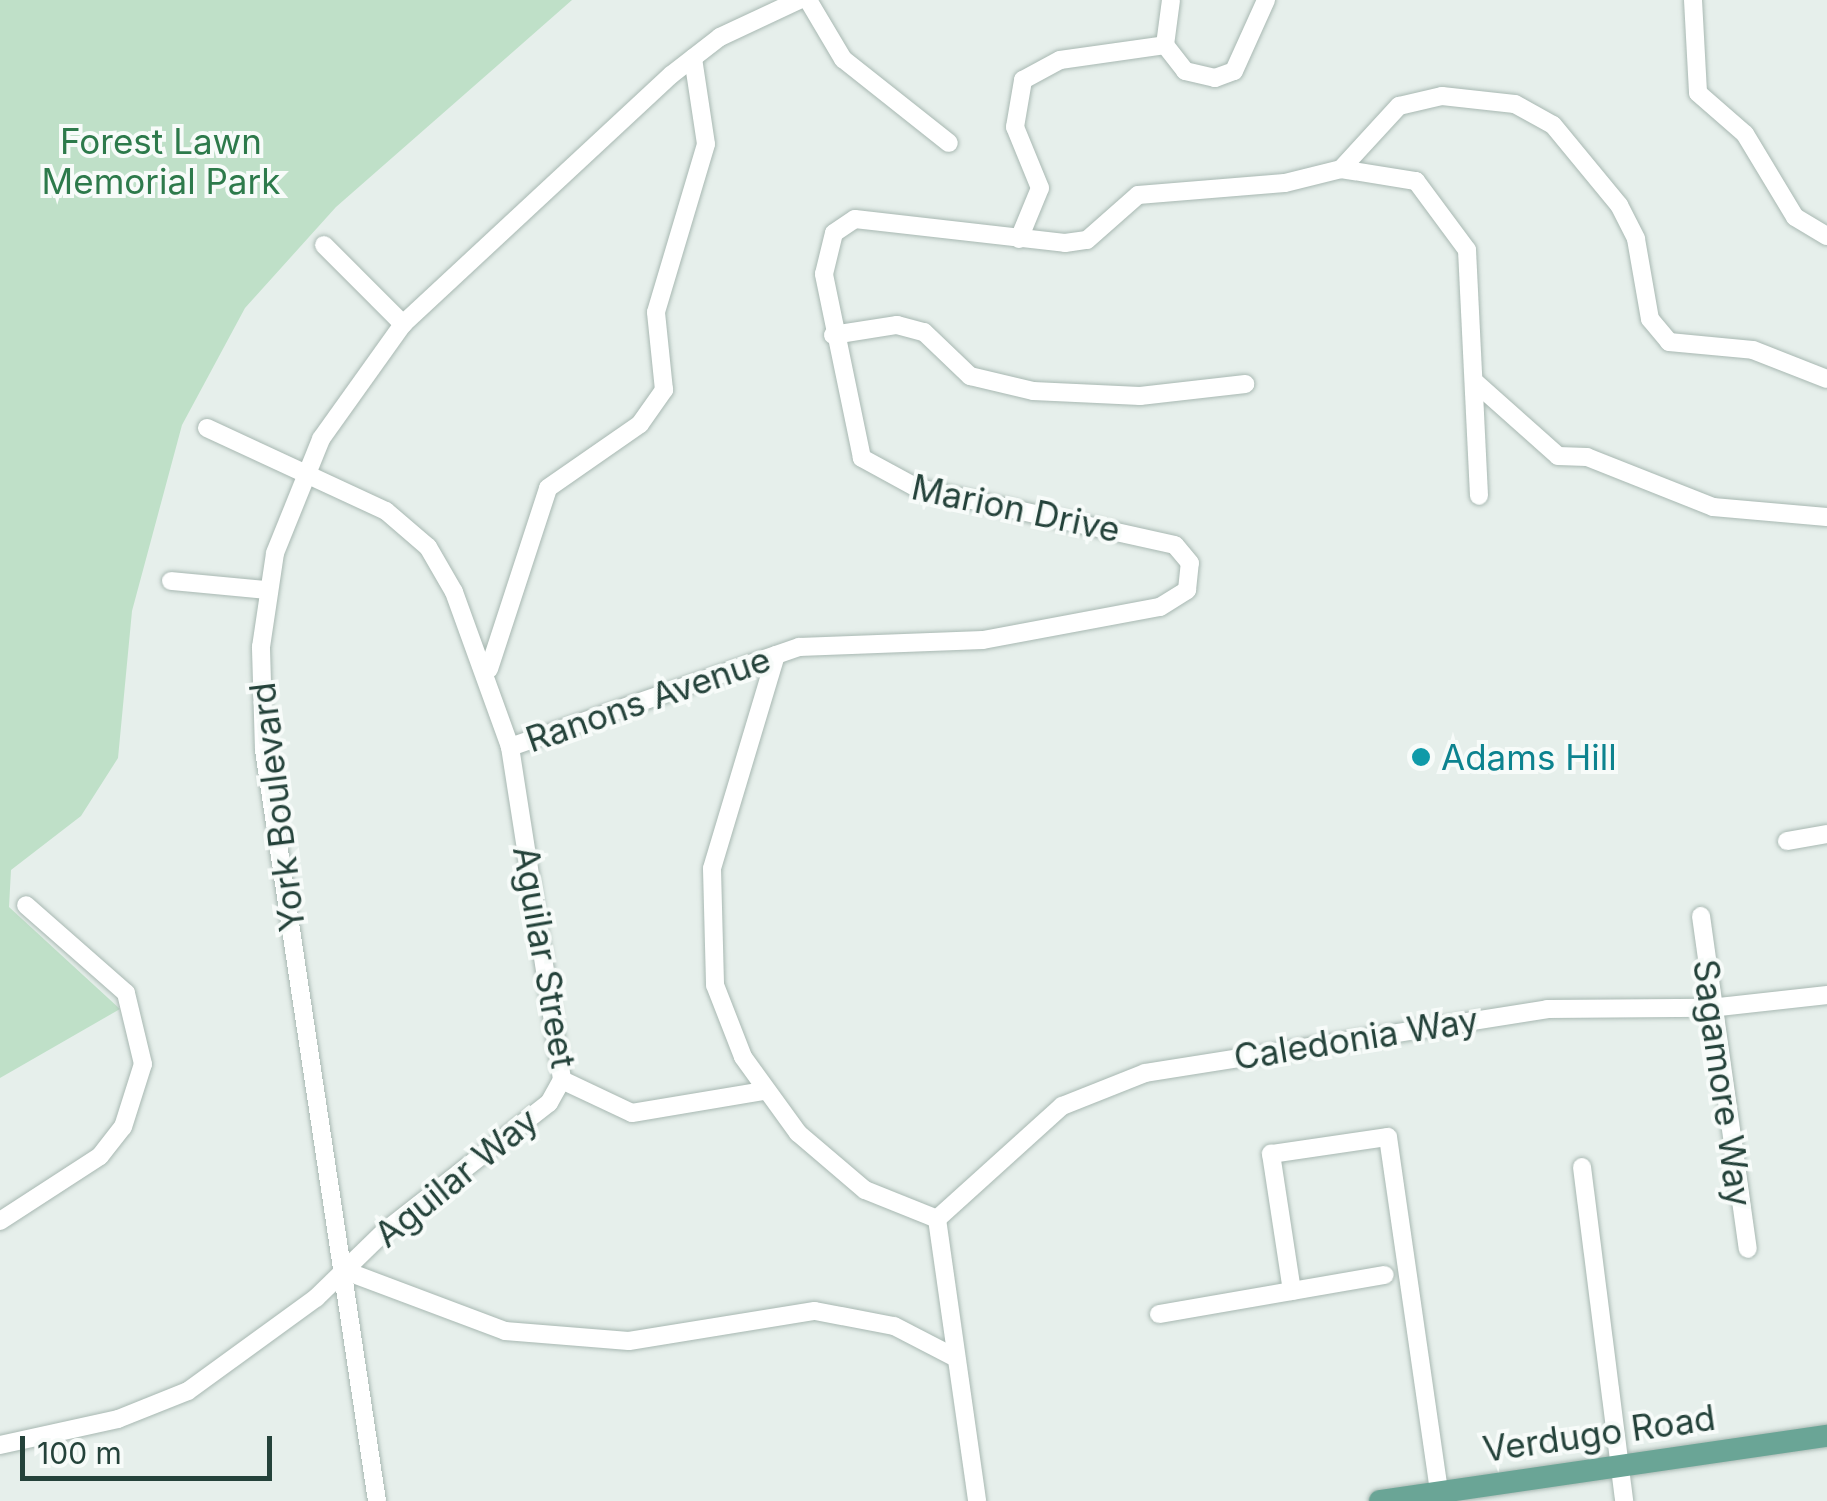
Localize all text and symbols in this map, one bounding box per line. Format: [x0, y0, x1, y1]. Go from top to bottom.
park label: Forest Lawn Memorial Park [42, 120, 280, 202]
street label: Marion Drive [908, 465, 1124, 551]
street label: Ranons Avenue [520, 638, 776, 760]
street label: York Boulevard [241, 680, 313, 934]
place label: Adams Hill [1441, 736, 1617, 778]
marker: Adams Hill [1410, 746, 1432, 768]
street label: Aguilar Street [505, 843, 585, 1071]
street label: Sagamore Way [1685, 957, 1761, 1209]
street label: Caledonia Way [1231, 998, 1481, 1078]
street label: Aguilar Way [366, 1099, 546, 1255]
street label: Verdugo Road [1480, 1396, 1718, 1470]
scale bar [25, 1416, 278, 1478]
text: 100 m [37, 1435, 122, 1471]

